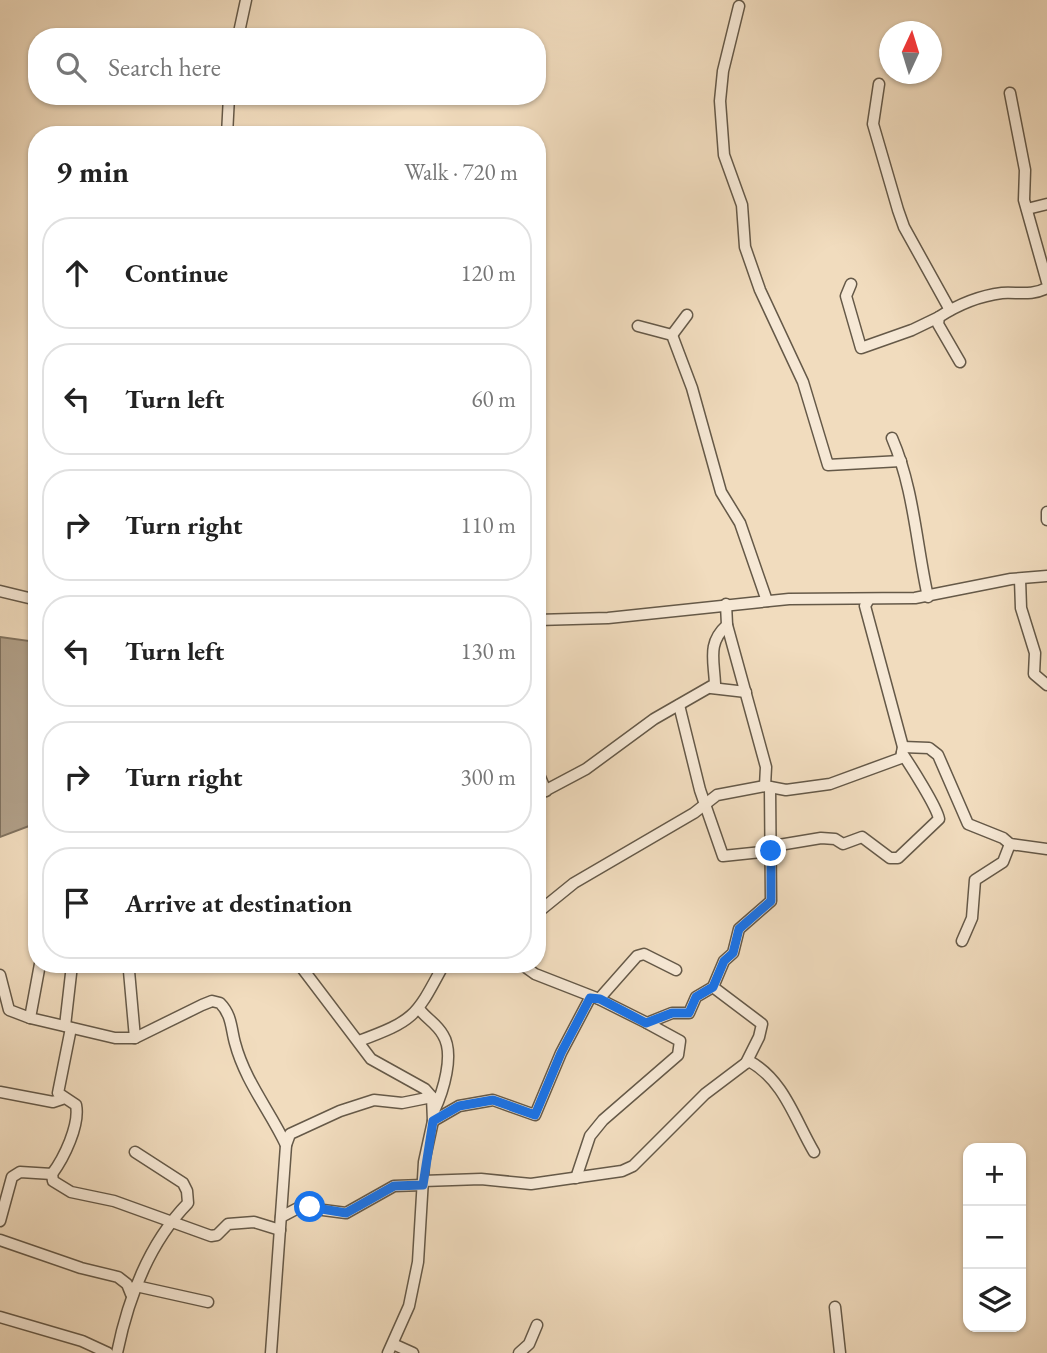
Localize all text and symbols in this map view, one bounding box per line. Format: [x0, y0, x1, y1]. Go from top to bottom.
north arrow [879, 21, 942, 84]
search box [28, 28, 546, 105]
icon: search [52, 48, 90, 86]
text: Search here [108, 50, 221, 84]
text: 9 min [56, 152, 129, 191]
text: Walk · 720 m [404, 157, 518, 187]
icon: ahead [58, 254, 96, 292]
text: Continue [125, 256, 228, 290]
text: 120 m [460, 258, 516, 288]
icon: left [58, 380, 96, 418]
text: Turn left [125, 382, 224, 416]
text: 60 m [471, 384, 516, 414]
icon: right [58, 506, 96, 544]
text: Turn right [125, 508, 243, 542]
text: 110 m [460, 510, 516, 540]
icon: left [58, 632, 96, 670]
text: Turn left [125, 634, 224, 668]
text: 130 m [460, 636, 516, 666]
icon: right [58, 758, 96, 796]
text: Turn right [125, 760, 243, 794]
text: 300 m [460, 762, 516, 792]
route end [755, 835, 786, 866]
icon: arrive [58, 884, 96, 922]
text: Arrive at destination [125, 886, 352, 920]
map controls [963, 1143, 1026, 1332]
button: + [963, 1143, 1026, 1206]
route start [294, 1191, 325, 1222]
button: − [963, 1206, 1026, 1269]
button: layers [963, 1269, 1026, 1332]

